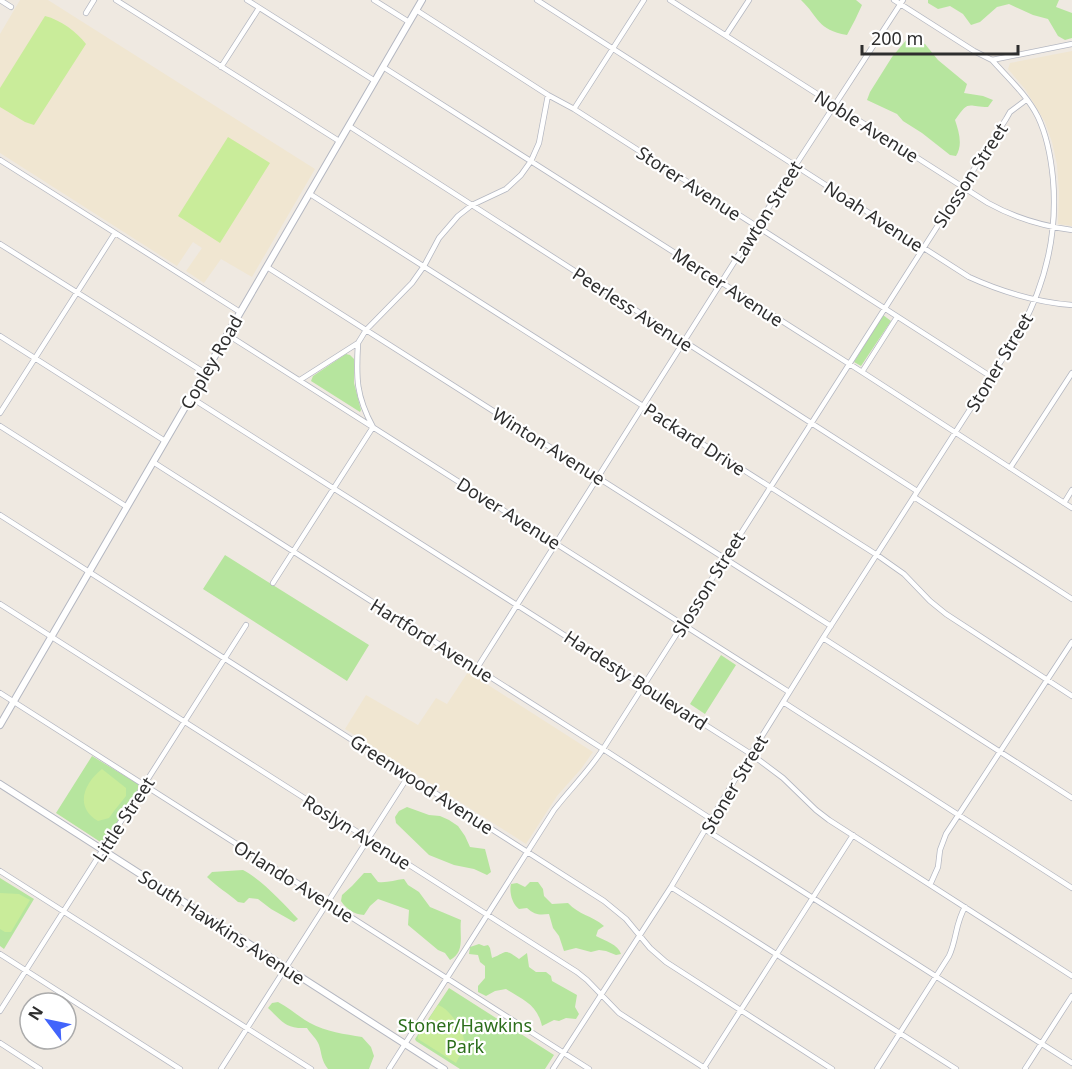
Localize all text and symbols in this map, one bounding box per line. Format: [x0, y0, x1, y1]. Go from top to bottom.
scale bar [862, 18, 1018, 56]
text: 200 m [871, 26, 923, 50]
street label: Noble Avenue [810, 84, 924, 168]
street label: Slosson Street [927, 118, 1013, 232]
street label: Storer Avenue [632, 140, 746, 226]
street label: Lawton Street [725, 156, 807, 268]
street label: Noah Avenue [820, 175, 928, 257]
street label: Mercer Avenue [668, 242, 788, 332]
street label: Peerless Avenue [568, 261, 698, 357]
street label: Stoner Street [960, 308, 1038, 416]
street label: Copley Road [174, 311, 248, 413]
street label: Packard Drive [640, 397, 750, 481]
street label: Winton Avenue [488, 402, 610, 490]
street label: Dover Avenue [452, 471, 566, 555]
street label: Slosson Street [666, 526, 750, 641]
street label: Hartford Avenue [366, 593, 498, 687]
street label: Hardesty Boulevard [560, 625, 712, 735]
street label: Greenwood Avenue [346, 729, 498, 839]
street label: Stoner Street [695, 730, 773, 838]
street label: Little Street [87, 771, 160, 866]
street label: Roslyn Avenue [298, 789, 416, 875]
street label: Orlando Avenue [229, 834, 359, 928]
street label: South Hawkins Avenue [134, 864, 310, 990]
north arrow [18, 991, 78, 1051]
text: N [23, 1002, 48, 1024]
park label: Stoner/Hawkins Park [398, 1013, 532, 1058]

